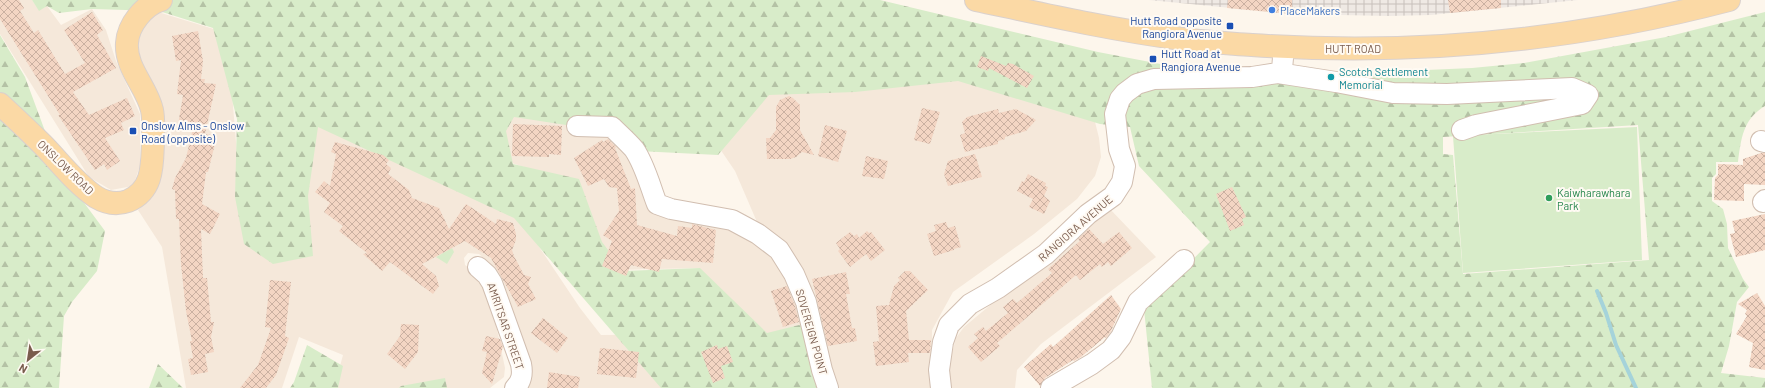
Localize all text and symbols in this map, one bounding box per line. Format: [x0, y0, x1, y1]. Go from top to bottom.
place label: PlaceMakers [1280, 4, 1340, 17]
marker: PlaceMakers [1267, 5, 1277, 15]
place label: Hutt Road opposite Rangiora Avenue [1130, 14, 1222, 40]
marker: Hutt Road opposite Rangiora Avenue [1225, 21, 1235, 31]
street label: HUTT ROAD [1325, 42, 1381, 55]
place label: Hutt Road at Rangiora Avenue [1161, 47, 1241, 73]
marker: Hutt Road at Rangiora Avenue [1148, 54, 1158, 64]
place label: Scotch Settlement Memorial [1339, 65, 1428, 91]
marker: Scotch Settlement Memorial [1326, 72, 1336, 82]
place label: Onslow Alms - Onslow Road (opposite) [141, 119, 244, 145]
marker: Onslow Alms - Onslow Road (opposite) [128, 126, 138, 136]
street label: ONSLOW ROAD [35, 137, 97, 197]
place label: Kaiwharawhara Park [1557, 186, 1630, 212]
street label: RANGIORA AVENUE [1035, 192, 1115, 264]
marker: Kaiwharawhara Park [1544, 193, 1554, 203]
street label: AMRITSAR STREET [485, 281, 527, 371]
street label: SOVEREIGN POINT [794, 288, 830, 376]
north arrow [8, 340, 48, 380]
text: N [16, 362, 29, 377]

